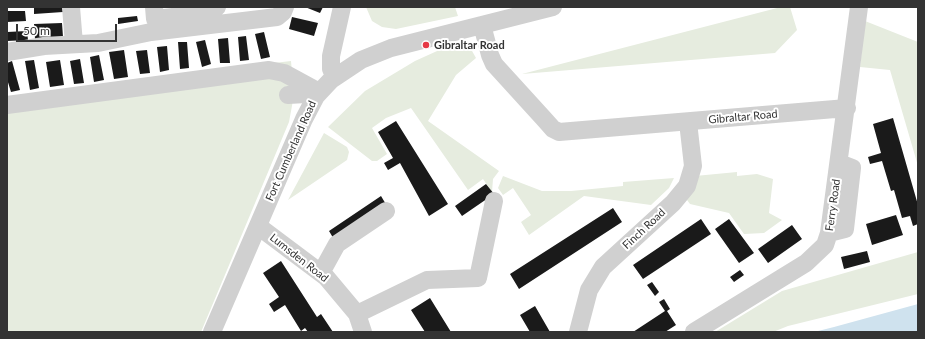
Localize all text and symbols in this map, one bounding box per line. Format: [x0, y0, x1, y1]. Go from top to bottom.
scale bar [18, 16, 119, 42]
text: 50 m [23, 23, 50, 38]
place label: Gibraltar Road [434, 38, 505, 52]
marker: Gibraltar Road [421, 40, 431, 50]
street label: Fort Cumberland Road [263, 99, 319, 203]
street label: Gibraltar Road [708, 107, 778, 127]
street label: Ferry Road [823, 178, 843, 232]
street label: Finch Road [620, 206, 668, 252]
street label: Lumsden Road [267, 231, 331, 285]

